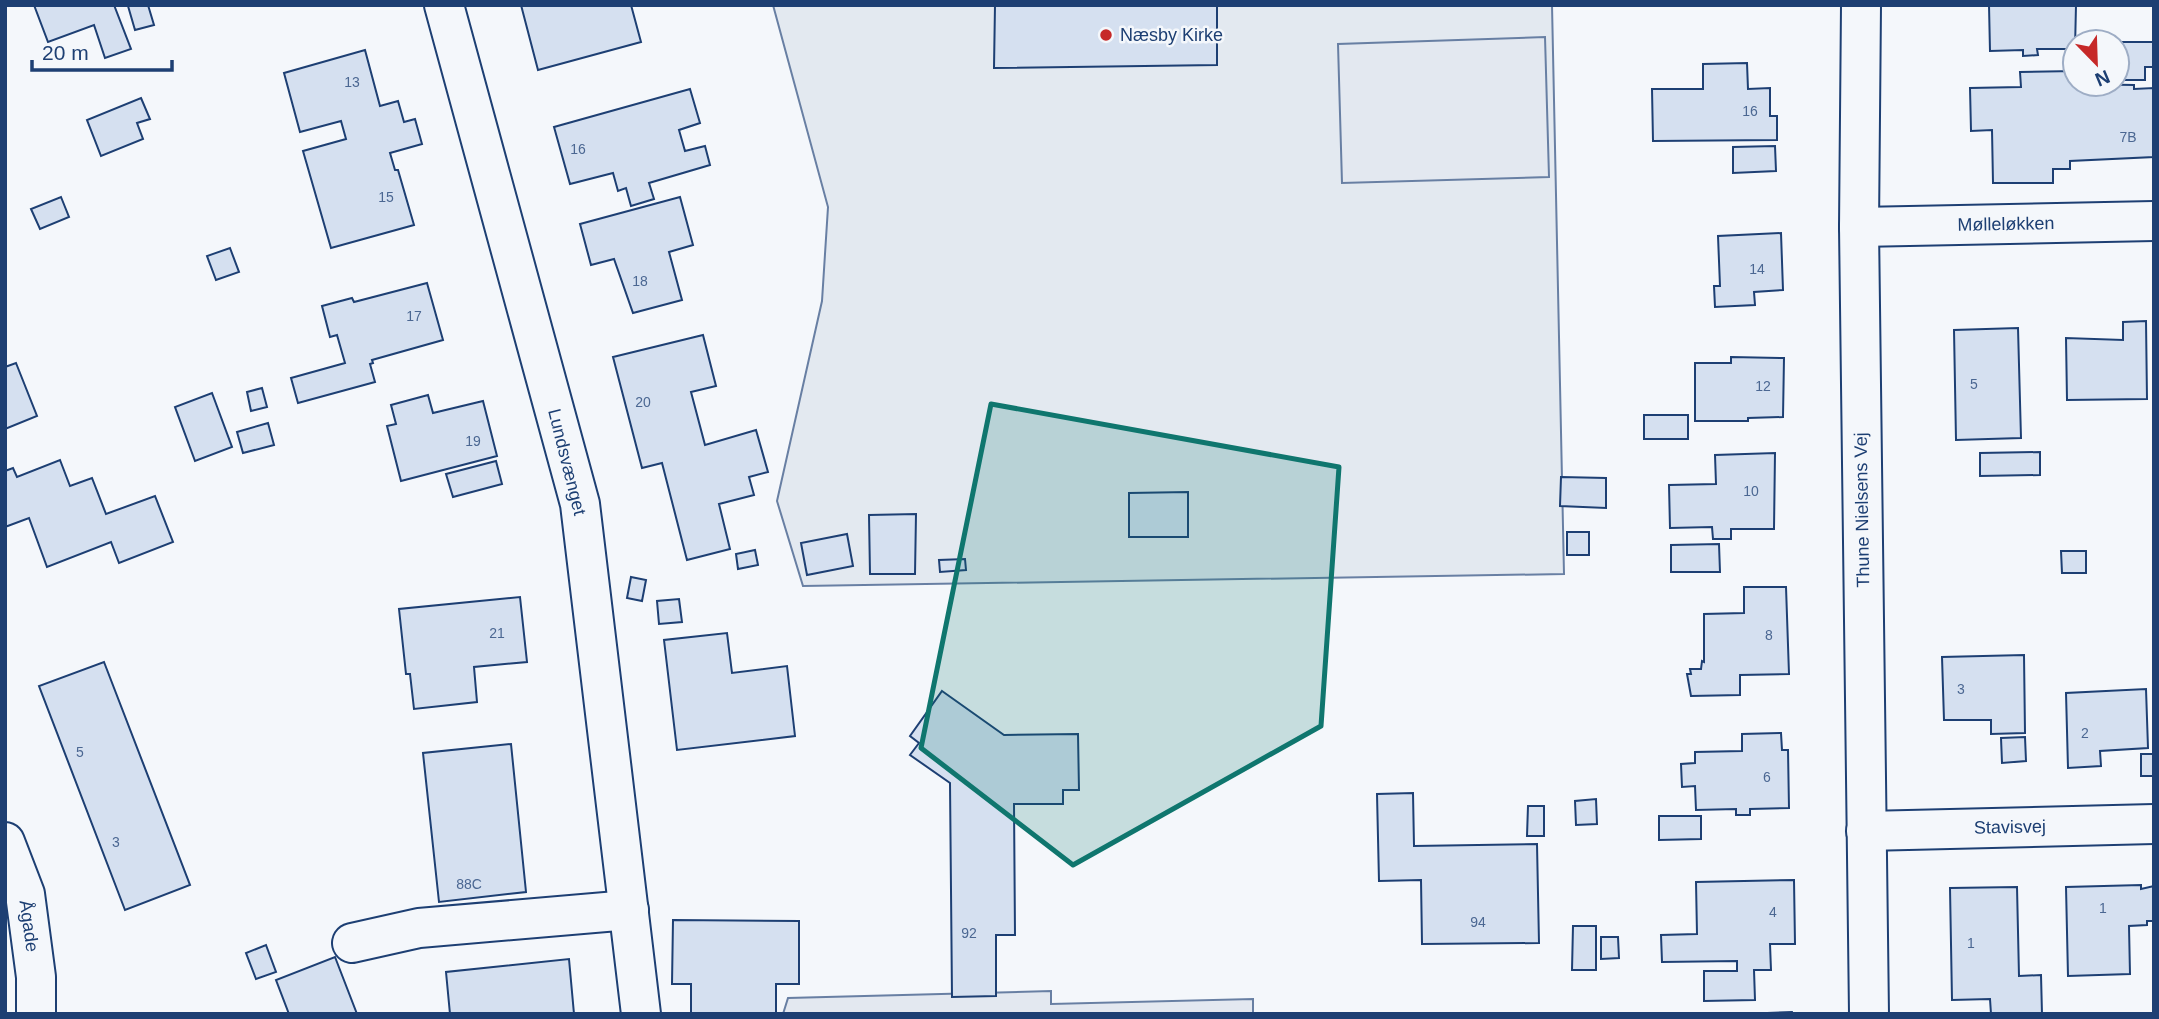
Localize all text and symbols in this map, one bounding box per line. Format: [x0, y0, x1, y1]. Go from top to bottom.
place label: Næsby Kirke [1120, 25, 1223, 45]
marker: Næsby Kirke [1098, 27, 1114, 43]
scale bar [32, 28, 172, 72]
north arrow [2061, 28, 2131, 98]
text: 20 m [42, 41, 89, 64]
text: N [2092, 66, 2113, 91]
house number: 13 [344, 74, 360, 90]
house number: 16 [1742, 103, 1758, 119]
house number: 7B [2119, 129, 2137, 145]
house number: 16 [570, 141, 586, 157]
house number: 15 [378, 189, 394, 205]
street label: Mølleløkken [1957, 213, 2055, 235]
house number: 14 [1749, 261, 1765, 277]
house number: 18 [632, 273, 648, 289]
house number: 17 [406, 308, 422, 324]
house number: 5 [1970, 376, 1978, 392]
house number: 12 [1755, 378, 1771, 394]
house number: 20 [635, 394, 651, 410]
street label: Lundsvænget [544, 407, 590, 517]
street label: Thune Nielsens Vej [1851, 432, 1873, 588]
house number: 19 [465, 433, 481, 449]
house number: 10 [1743, 483, 1759, 499]
house number: 21 [489, 625, 505, 641]
house number: 8 [1765, 627, 1773, 643]
house number: 3 [1957, 681, 1965, 697]
house number: 2 [2081, 725, 2089, 741]
house number: 5 [76, 744, 84, 760]
house number: 6 [1763, 769, 1771, 785]
street label: Stavisvej [1974, 816, 2046, 838]
house number: 3 [112, 834, 120, 850]
house number: 88C [456, 876, 482, 892]
street label: Ågade [15, 899, 43, 953]
house number: 1 [2099, 900, 2107, 916]
house number: 4 [1769, 904, 1777, 920]
house number: 94 [1470, 914, 1486, 930]
house number: 92 [961, 925, 977, 941]
house number: 1 [1967, 935, 1975, 951]

